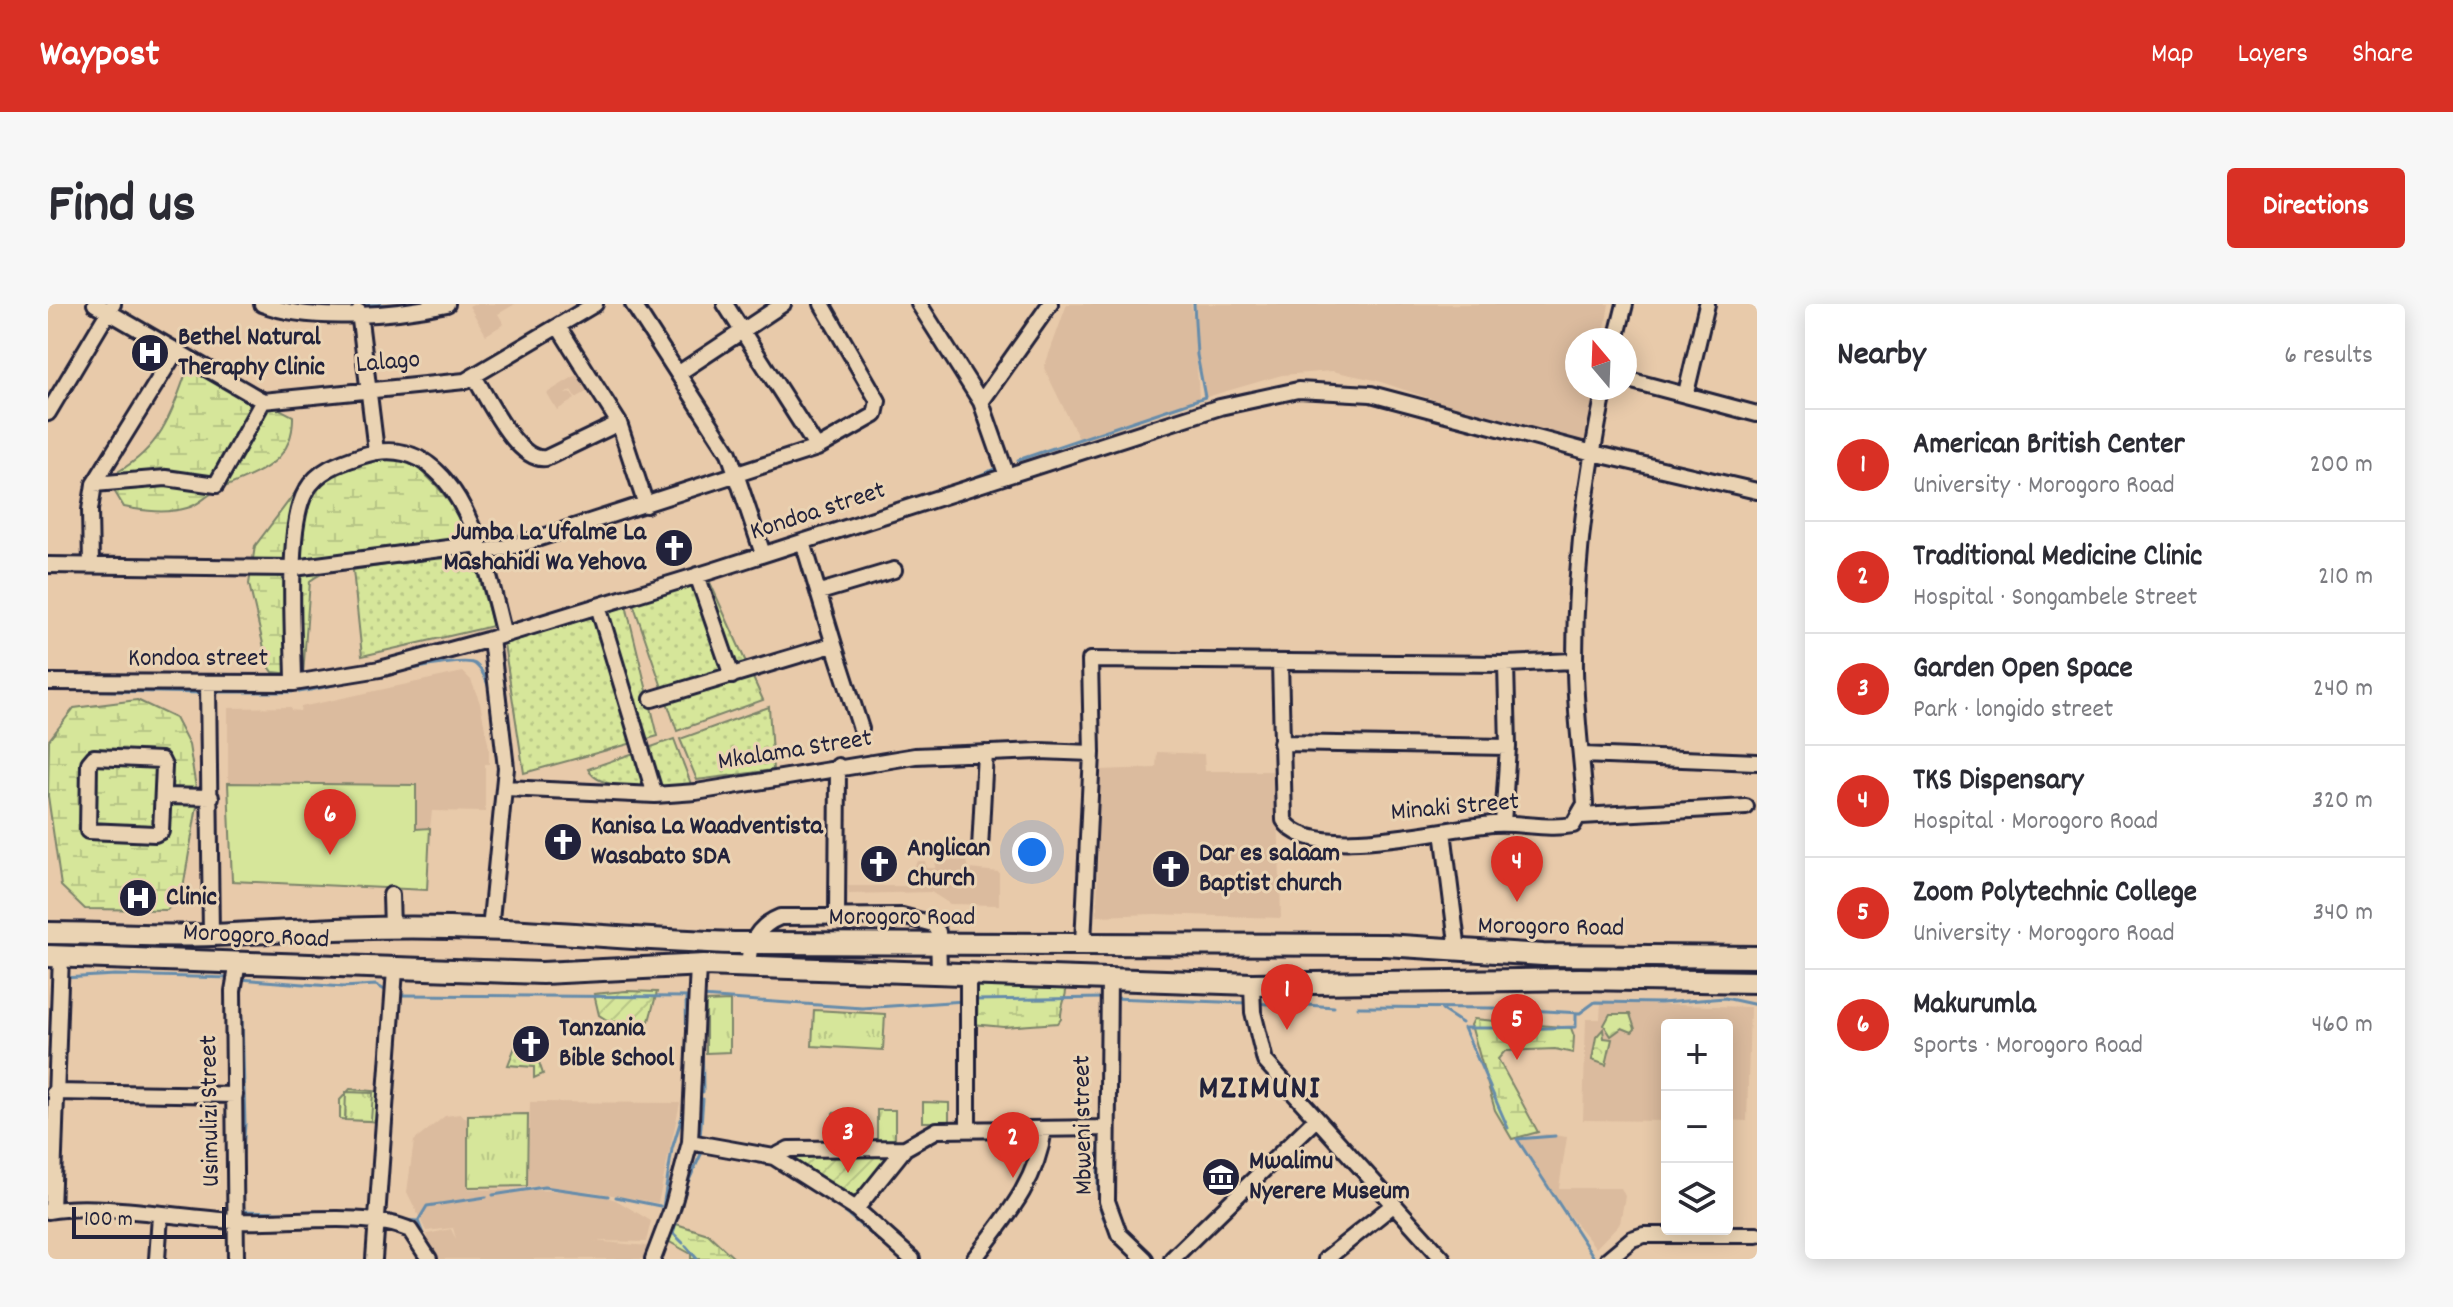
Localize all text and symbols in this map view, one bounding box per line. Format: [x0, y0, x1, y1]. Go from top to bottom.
text: Waypost [40, 29, 159, 84]
text: Map [2151, 36, 2194, 76]
text: Layers [2238, 36, 2308, 76]
text: Share [2352, 36, 2413, 76]
text: Find us [48, 168, 196, 248]
button: Directions [2227, 168, 2405, 248]
place label: Bethel Natural Theraphy Clinic [178, 320, 325, 387]
north arrow [1565, 328, 1637, 400]
hospital icon: Bethel Natural Theraphy Clinic [129, 332, 171, 374]
text: Nearby [1837, 332, 1926, 381]
text: 6 results [2284, 338, 2373, 375]
street label: Lalago [354, 342, 422, 384]
text: American British Center [1913, 425, 2185, 468]
text: 1 [1860, 447, 1866, 484]
text: 200 m [2309, 447, 2373, 484]
text: University · Morogoro Road [1913, 468, 2175, 505]
street label: Kondoa street [746, 473, 891, 551]
place label: Jumba La Ufalme La Mashahidi Wa Yehova [443, 515, 647, 582]
church icon: Jumba La Ufalme La Mashahidi Wa Yehova [653, 527, 695, 569]
text: Traditional Medicine Clinic [1913, 537, 2202, 580]
text: 2 [1857, 559, 1869, 596]
text: 210 m [2318, 559, 2373, 596]
text: Hospital · Songambele Street [1913, 580, 2197, 617]
street label: Kondoa street [128, 641, 268, 678]
text: Garden Open Space [1913, 649, 2133, 692]
text: 3 [1857, 671, 1869, 708]
text: 240 m [2313, 671, 2373, 708]
text: Park · longido street [1913, 692, 2113, 729]
street label: Mkalama Street [715, 720, 875, 781]
text: TKS Dispensary [1913, 761, 2083, 804]
text: 4 [1858, 783, 1868, 820]
text: 320 m [2312, 783, 2373, 820]
street label: Minaki Street [1389, 784, 1521, 832]
pin: 6 [304, 789, 356, 855]
text: Hospital · Morogoro Road [1913, 804, 2158, 841]
place label: Kanisa La Waadventista Wasabato SDA [591, 809, 824, 876]
church icon: Kanisa La Waadventista Wasabato SDA [542, 821, 584, 863]
place label: Anglican Church [907, 831, 990, 898]
your location [1012, 832, 1052, 872]
place label: Dar es salaam Baptist church [1199, 836, 1342, 903]
pin: 4 [1491, 836, 1543, 902]
church icon: Anglican Church [858, 843, 900, 885]
church icon: Dar es salaam Baptist church [1150, 848, 1192, 890]
text: Zoom Polytechnic College [1913, 873, 2197, 916]
hospital icon: Clinic [117, 877, 159, 919]
place label: Clinic [166, 880, 217, 917]
text: 5 [1857, 895, 1869, 932]
text: 340 m [2313, 895, 2373, 932]
street label: Morogoro Road [829, 900, 975, 937]
street label: Morogoro Road [1477, 908, 1625, 948]
street label: Morogoro Road [182, 915, 330, 959]
text: University · Morogoro Road [1913, 916, 2175, 953]
pin: 1 [1261, 964, 1313, 1030]
text: Makurumla [1913, 985, 2036, 1028]
pin: 5 [1491, 994, 1543, 1060]
text: 6 [1857, 1007, 1869, 1044]
text: 460 m [2311, 1007, 2373, 1044]
place label: Tanzania Bible School [559, 1011, 675, 1078]
map controls [1661, 1019, 1733, 1235]
button: + [1661, 1019, 1733, 1091]
church icon: Tanzania Bible School [510, 1023, 552, 1065]
text: Sports · Morogoro Road [1913, 1028, 2143, 1065]
street label: Usimulizi Street [191, 1034, 231, 1187]
street label: Mbweni street [1064, 1054, 1104, 1195]
district label: MZIMUNI [1198, 1066, 1322, 1115]
button: − [1661, 1091, 1733, 1163]
pin: 3 [822, 1107, 874, 1173]
pin: 2 [987, 1112, 1039, 1178]
place label: Mwalimu Nyerere Museum [1249, 1144, 1410, 1211]
museum icon: Mwalimu Nyerere Museum [1200, 1156, 1242, 1198]
button: layers [1661, 1163, 1733, 1235]
scale bar [72, 1203, 226, 1239]
text: 100 m [84, 1205, 133, 1236]

